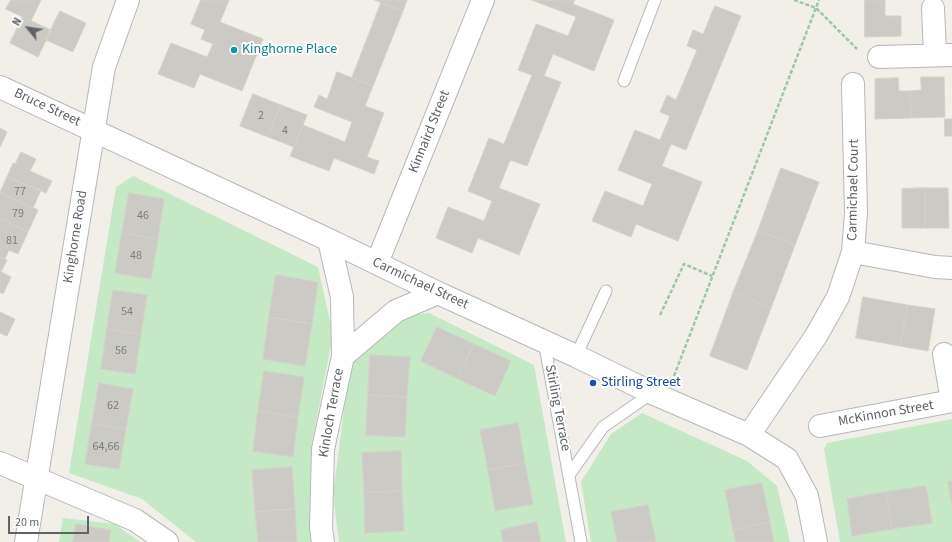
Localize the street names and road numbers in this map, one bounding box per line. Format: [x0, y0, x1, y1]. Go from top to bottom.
street label: Bruce Street [11, 85, 83, 131]
street label: Kinnaird Street [406, 88, 454, 176]
street label: Carmichael Court [845, 139, 863, 241]
street label: Kinghorne Road [60, 189, 92, 285]
street label: Carmichael Street [369, 254, 471, 314]
street label: Stirling Terrace [540, 363, 574, 453]
street label: Kinloch Terrace [316, 367, 348, 459]
street label: McKinnon Street [837, 397, 935, 431]

